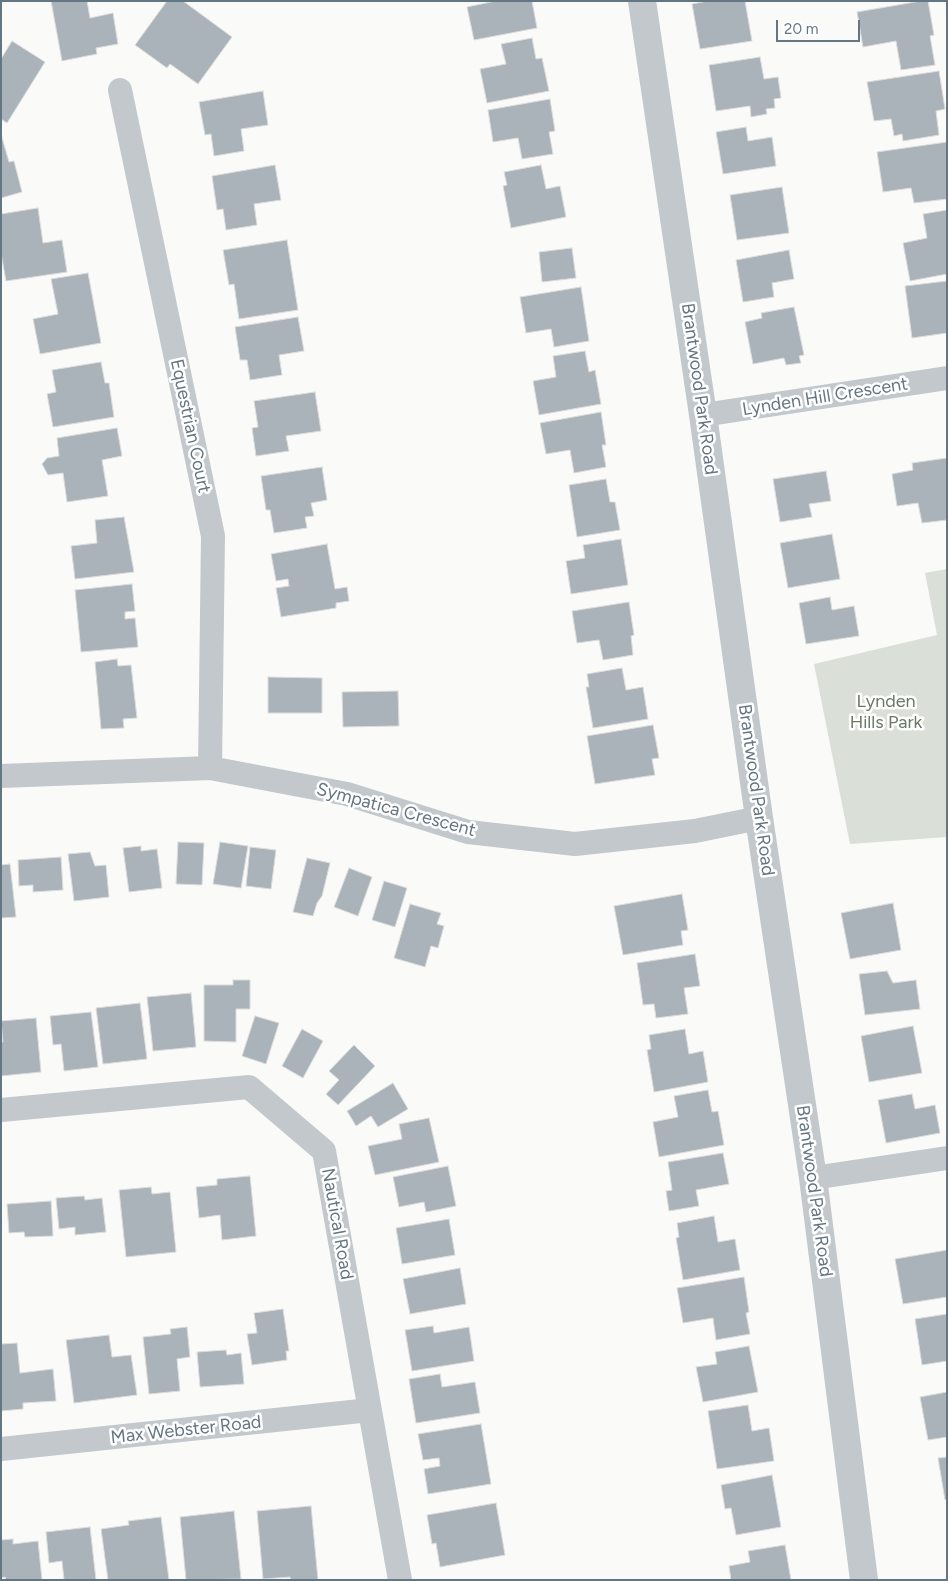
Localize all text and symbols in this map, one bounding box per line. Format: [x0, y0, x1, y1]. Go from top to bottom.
scale bar [778, 10, 862, 42]
text: 20 m [784, 20, 818, 38]
street label: Brantwood Park Road [676, 302, 722, 476]
street label: Equestrian Court [165, 357, 215, 495]
street label: Lynden Hill Crescent [741, 373, 909, 421]
park label: Lynden Hills Park [850, 691, 922, 734]
street label: Brantwood Park Road [733, 703, 779, 877]
street label: Sympatica Crescent [314, 778, 478, 842]
street label: Brantwood Park Road [791, 1104, 837, 1278]
street label: Nautical Road [317, 1167, 357, 1281]
street label: Max Webster Road [110, 1411, 262, 1449]

